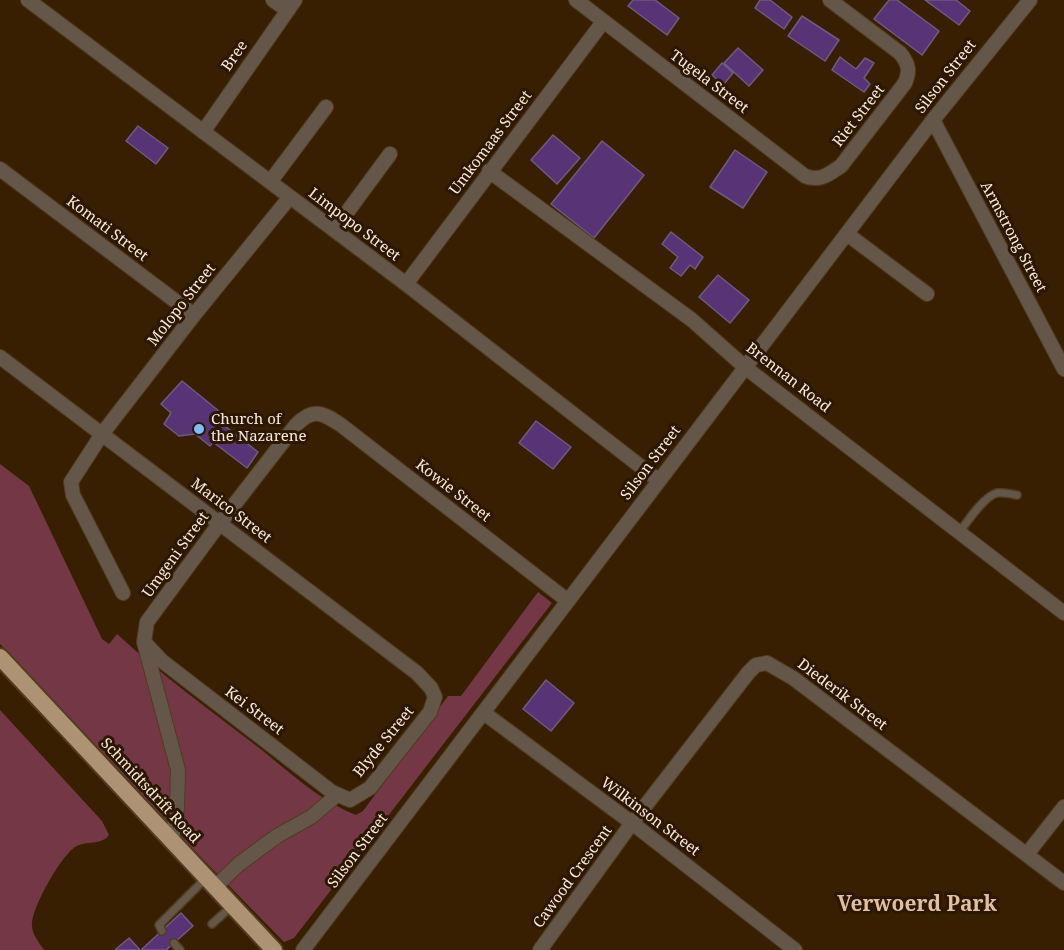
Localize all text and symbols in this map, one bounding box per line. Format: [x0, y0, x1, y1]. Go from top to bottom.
street label: Bree [218, 37, 252, 75]
street label: Silson Street [912, 37, 980, 117]
street label: Tugela Street [666, 47, 752, 117]
street label: Riet Street [829, 81, 889, 151]
street label: Umkomaas Street [446, 87, 536, 199]
street label: Armstrong Street [976, 178, 1050, 296]
street label: Limpopo Street [305, 185, 403, 265]
street label: Komati Street [63, 193, 151, 265]
street label: Molopo Street [144, 260, 220, 350]
street label: Brennan Road [742, 339, 834, 417]
place label: Church of the Nazarene [211, 411, 307, 446]
marker: Church of the Nazarene [192, 422, 206, 436]
street label: Silson Street [617, 422, 685, 504]
street label: Kowie Street [412, 456, 494, 526]
street label: Marico Street [187, 475, 275, 547]
street label: Umgeni Street [139, 509, 213, 601]
street label: Diederik Street [794, 656, 890, 734]
street label: Kei Street [221, 683, 287, 739]
street label: Blyde Street [350, 703, 418, 781]
street label: Schmidtsdrift Road [97, 735, 203, 847]
street label: Wilkinson Street [597, 774, 703, 860]
street label: Silson Street [324, 810, 392, 892]
street label: Cawood Crescent [530, 822, 616, 932]
district label: Verwoerd Park [837, 892, 997, 918]

